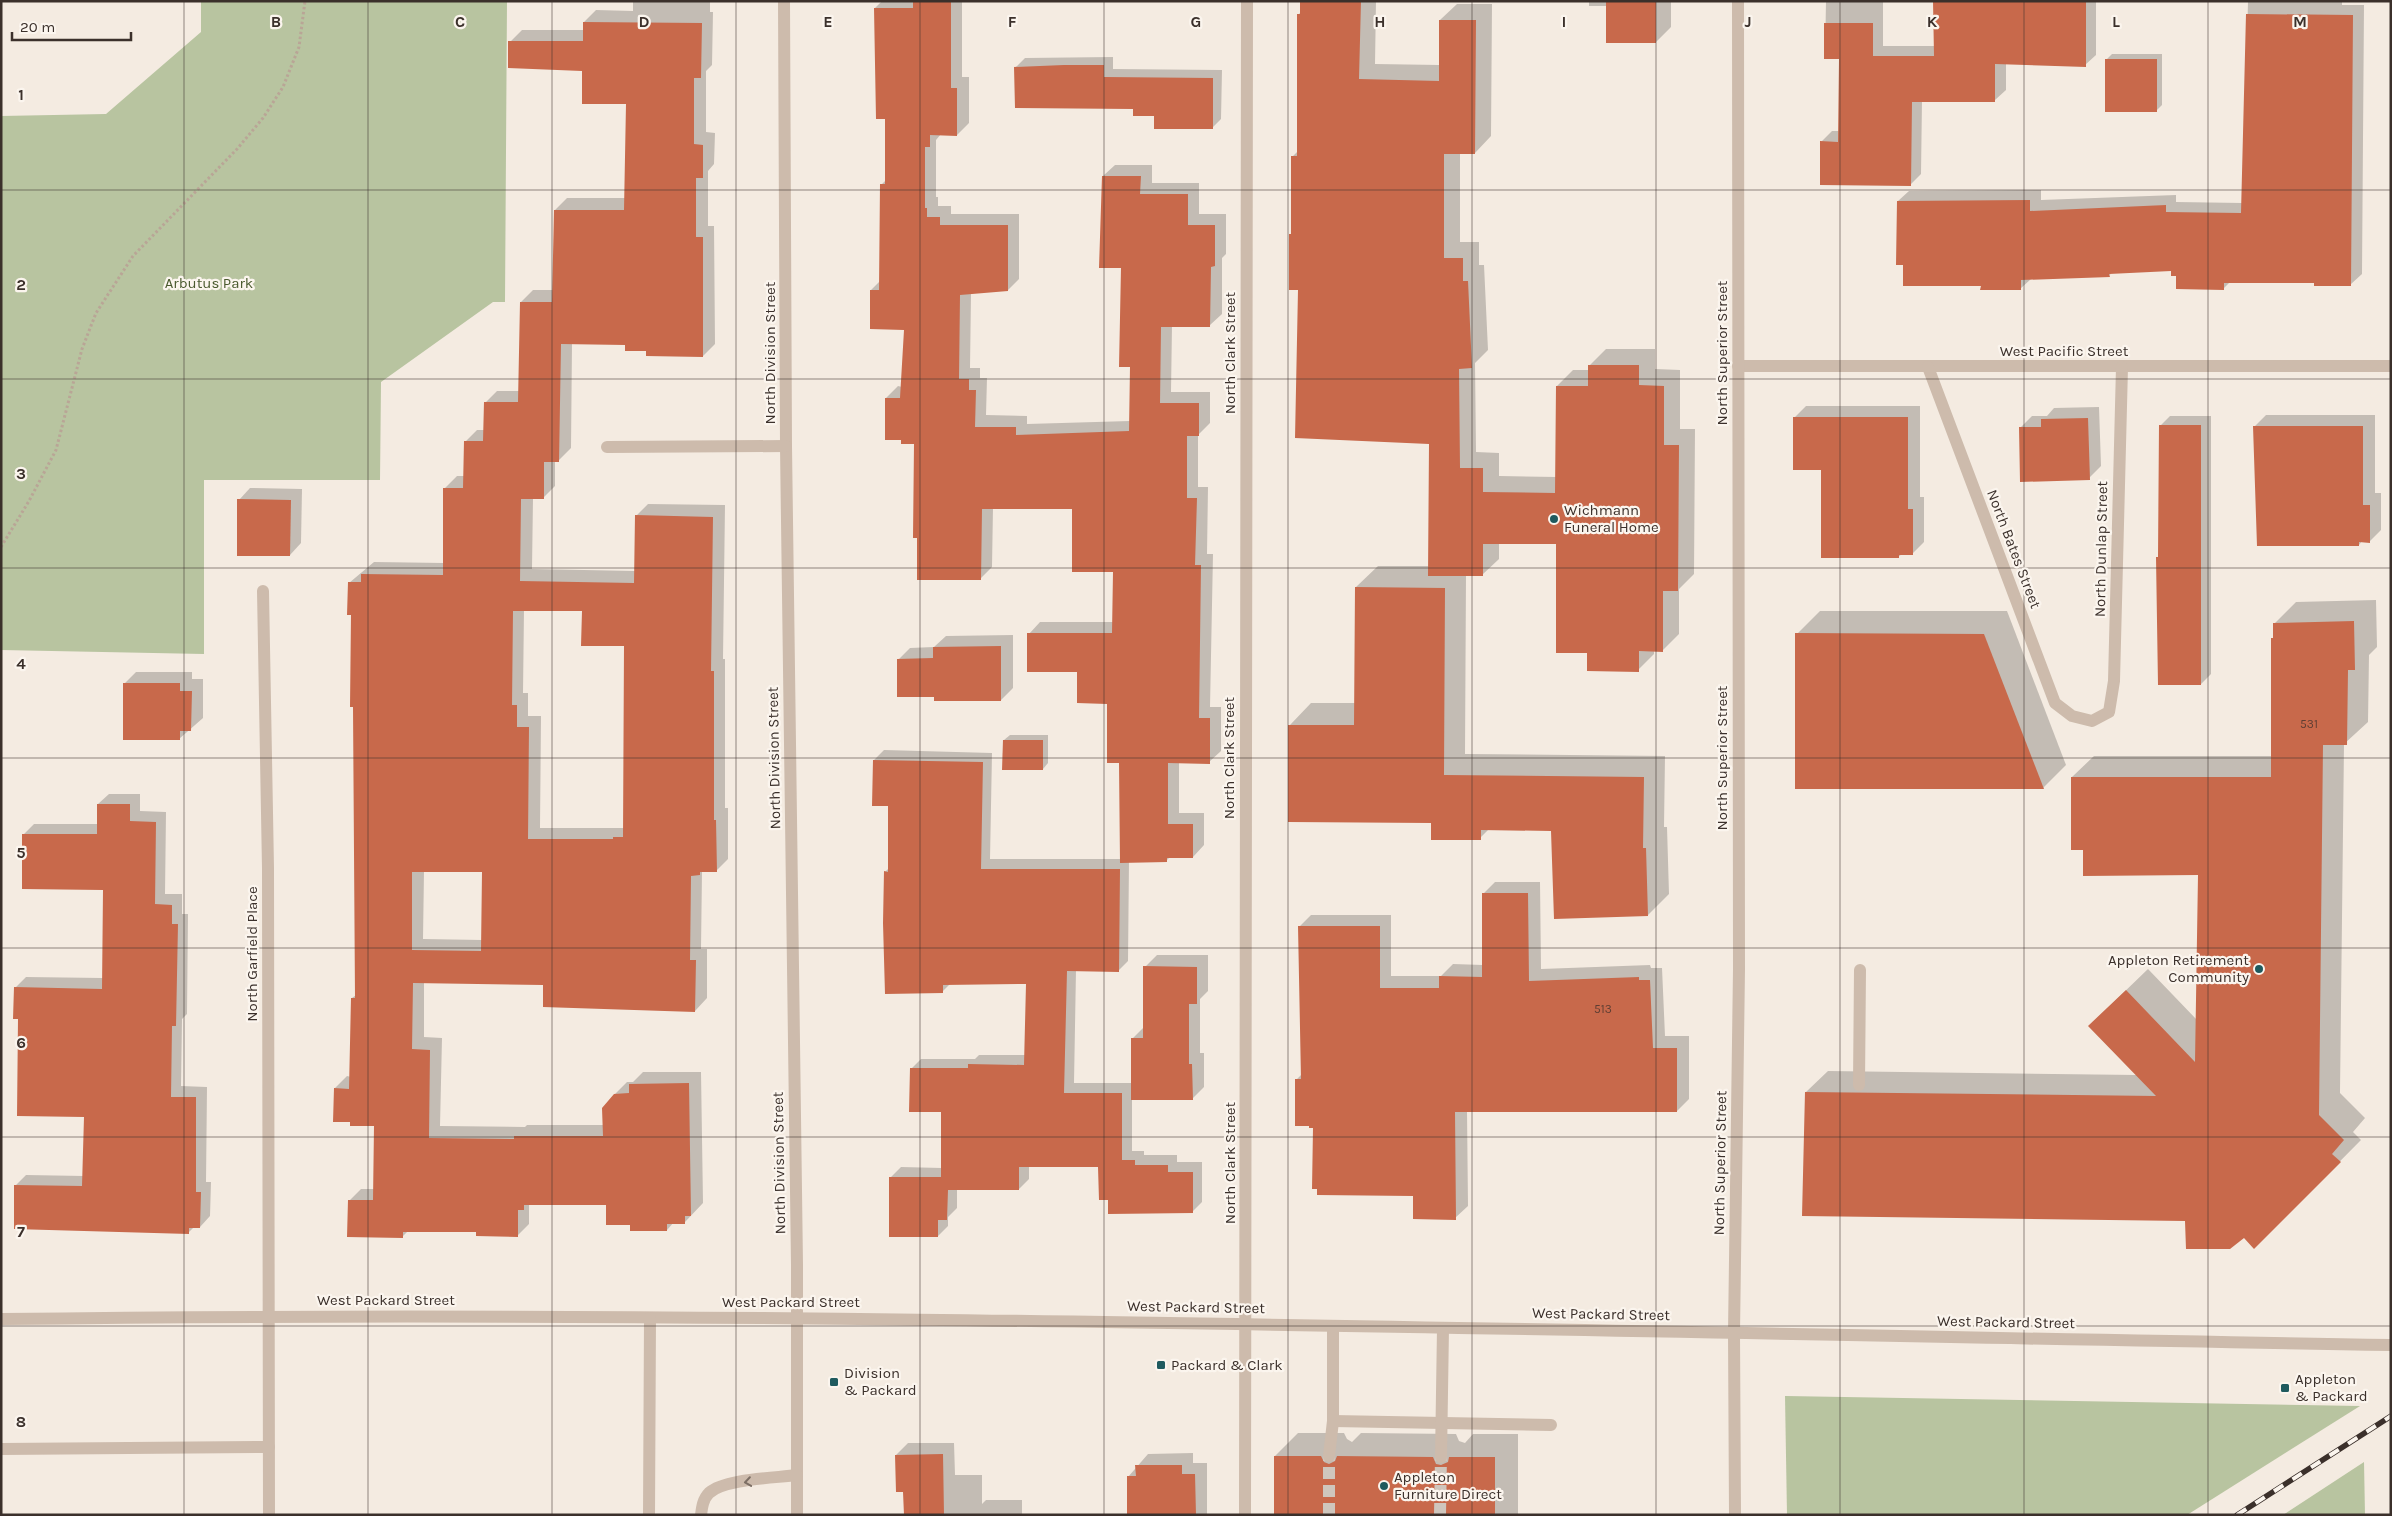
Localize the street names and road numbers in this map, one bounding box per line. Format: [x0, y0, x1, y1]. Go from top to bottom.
street label: North Superior Street [1713, 280, 1731, 426]
street label: North Division Street [761, 281, 779, 424]
street label: North Clark Street [1221, 291, 1239, 414]
street label: West Pacific Street [2000, 342, 2129, 360]
street label: North Dunlap Street [2091, 480, 2111, 617]
street label: North Bates Street [1983, 487, 2045, 611]
street label: North Superior Street [1713, 685, 1731, 831]
street label: North Division Street [764, 686, 784, 830]
street label: North Clark Street [1220, 696, 1238, 819]
street label: North Garfield Place [243, 886, 261, 1022]
street label: North Superior Street [1710, 1090, 1730, 1236]
street label: North Division Street [769, 1091, 789, 1235]
street label: North Clark Street [1221, 1101, 1239, 1224]
street label: West Packard Street [317, 1291, 455, 1309]
street label: West Packard Street [722, 1293, 860, 1311]
street label: West Packard Street [1127, 1297, 1265, 1317]
street label: West Packard Street [1532, 1304, 1670, 1324]
street label: West Packard Street [1937, 1312, 2075, 1332]

